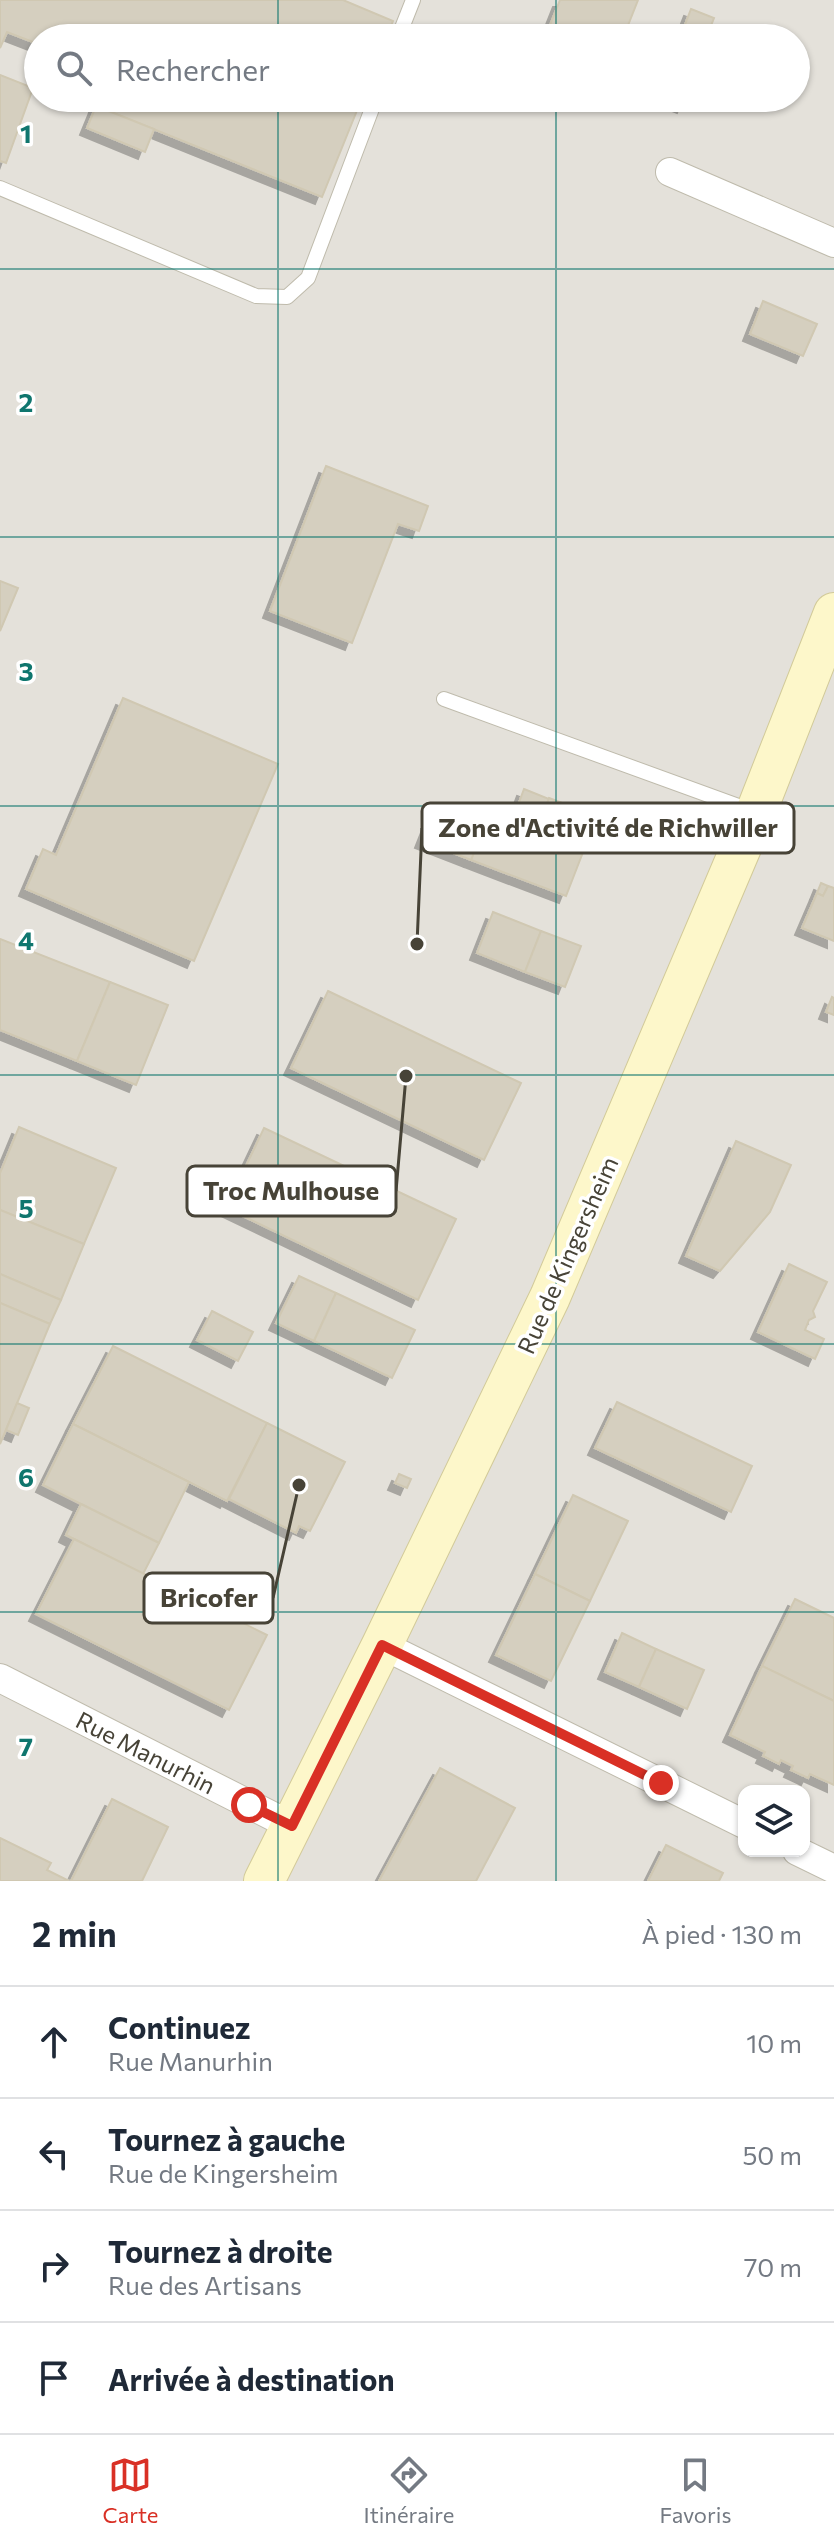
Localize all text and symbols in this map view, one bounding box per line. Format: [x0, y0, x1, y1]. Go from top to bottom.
search box [24, 24, 810, 112]
icon: search [52, 46, 96, 90]
text: Rechercher [116, 50, 270, 87]
text: 1 [20, 117, 32, 148]
text: 2 [19, 386, 33, 417]
text: 3 [18, 655, 34, 686]
callout: Zone d'Activité de Richwiller [422, 803, 794, 853]
text: Zone d'Activité de Richwiller [438, 811, 778, 842]
text: 4 [18, 924, 34, 955]
street label: Rue de Kingersheim [510, 1152, 624, 1358]
callout: Troc Mulhouse [187, 1166, 396, 1216]
text: Troc Mulhouse [203, 1174, 379, 1205]
text: 5 [18, 1192, 34, 1223]
text: 6 [18, 1461, 34, 1492]
callout: Bricofer [144, 1573, 273, 1623]
text: Bricofer [160, 1581, 258, 1612]
street label: Rue Manurhin [72, 1705, 220, 1799]
text: 7 [19, 1730, 33, 1761]
route end [643, 1765, 679, 1801]
map controls [738, 1785, 810, 1857]
button: layers [738, 1785, 810, 1857]
route start [231, 1787, 267, 1823]
text: 2 min [32, 1912, 117, 1954]
text: À pied · 130 m [642, 1918, 802, 1949]
text: Continuez [108, 2008, 251, 2045]
icon: ahead [32, 2020, 76, 2064]
text: 10 m [746, 2027, 802, 2058]
text: Rue Manurhin [108, 2045, 273, 2076]
text: Tournez à gauche [108, 2120, 345, 2157]
icon: left [32, 2132, 76, 2176]
text: 50 m [742, 2139, 802, 2170]
text: Rue de Kingersheim [108, 2157, 339, 2188]
text: Tournez à droite [108, 2232, 332, 2269]
icon: right [32, 2244, 76, 2288]
text: 70 m [744, 2251, 802, 2282]
text: Rue des Artisans [108, 2269, 302, 2300]
icon: arrive [32, 2356, 76, 2400]
text: Arrivée à destination [108, 2360, 395, 2397]
tab: Carte [103, 2453, 158, 2528]
tab: Itinéraire [364, 2453, 454, 2528]
tab: Favoris [659, 2453, 731, 2528]

